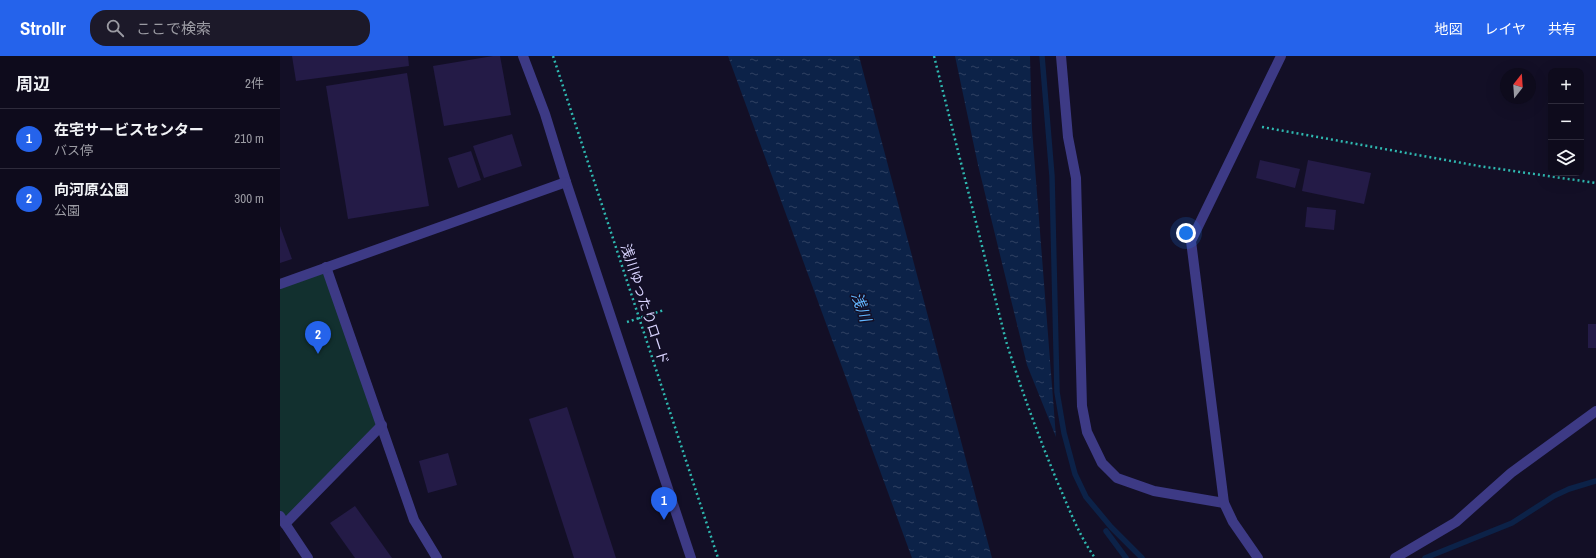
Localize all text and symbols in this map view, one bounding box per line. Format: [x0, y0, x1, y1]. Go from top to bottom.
search box [90, 10, 370, 46]
text: Strollr [20, 15, 66, 41]
icon: search [104, 17, 126, 39]
text: ここで検索 [136, 18, 211, 39]
text: 地図 [1434, 20, 1462, 38]
text: レイヤ [1484, 20, 1526, 38]
text: 共有 [1548, 20, 1576, 38]
north arrow [1500, 68, 1536, 104]
map controls [1548, 68, 1584, 176]
button: + [1548, 68, 1584, 104]
text: 周辺 [16, 72, 50, 95]
text: 2件 [245, 75, 264, 92]
button: − [1548, 104, 1584, 140]
text: 在宅サービスセンター [54, 119, 204, 140]
text: 1 [26, 130, 32, 147]
text: 210 m [234, 130, 264, 147]
button: layers [1548, 140, 1584, 176]
text: バス停 [54, 142, 93, 159]
text: 向河原公園 [54, 179, 129, 200]
text: 2 [26, 190, 32, 207]
text: 300 m [234, 190, 264, 207]
text: 公園 [54, 202, 80, 219]
your location [1176, 223, 1196, 243]
street label: 浅川ゆったりロード [617, 241, 673, 367]
water label: 浅川 [846, 289, 877, 326]
pin: 2 [305, 321, 331, 354]
pin: 1 [651, 487, 677, 520]

